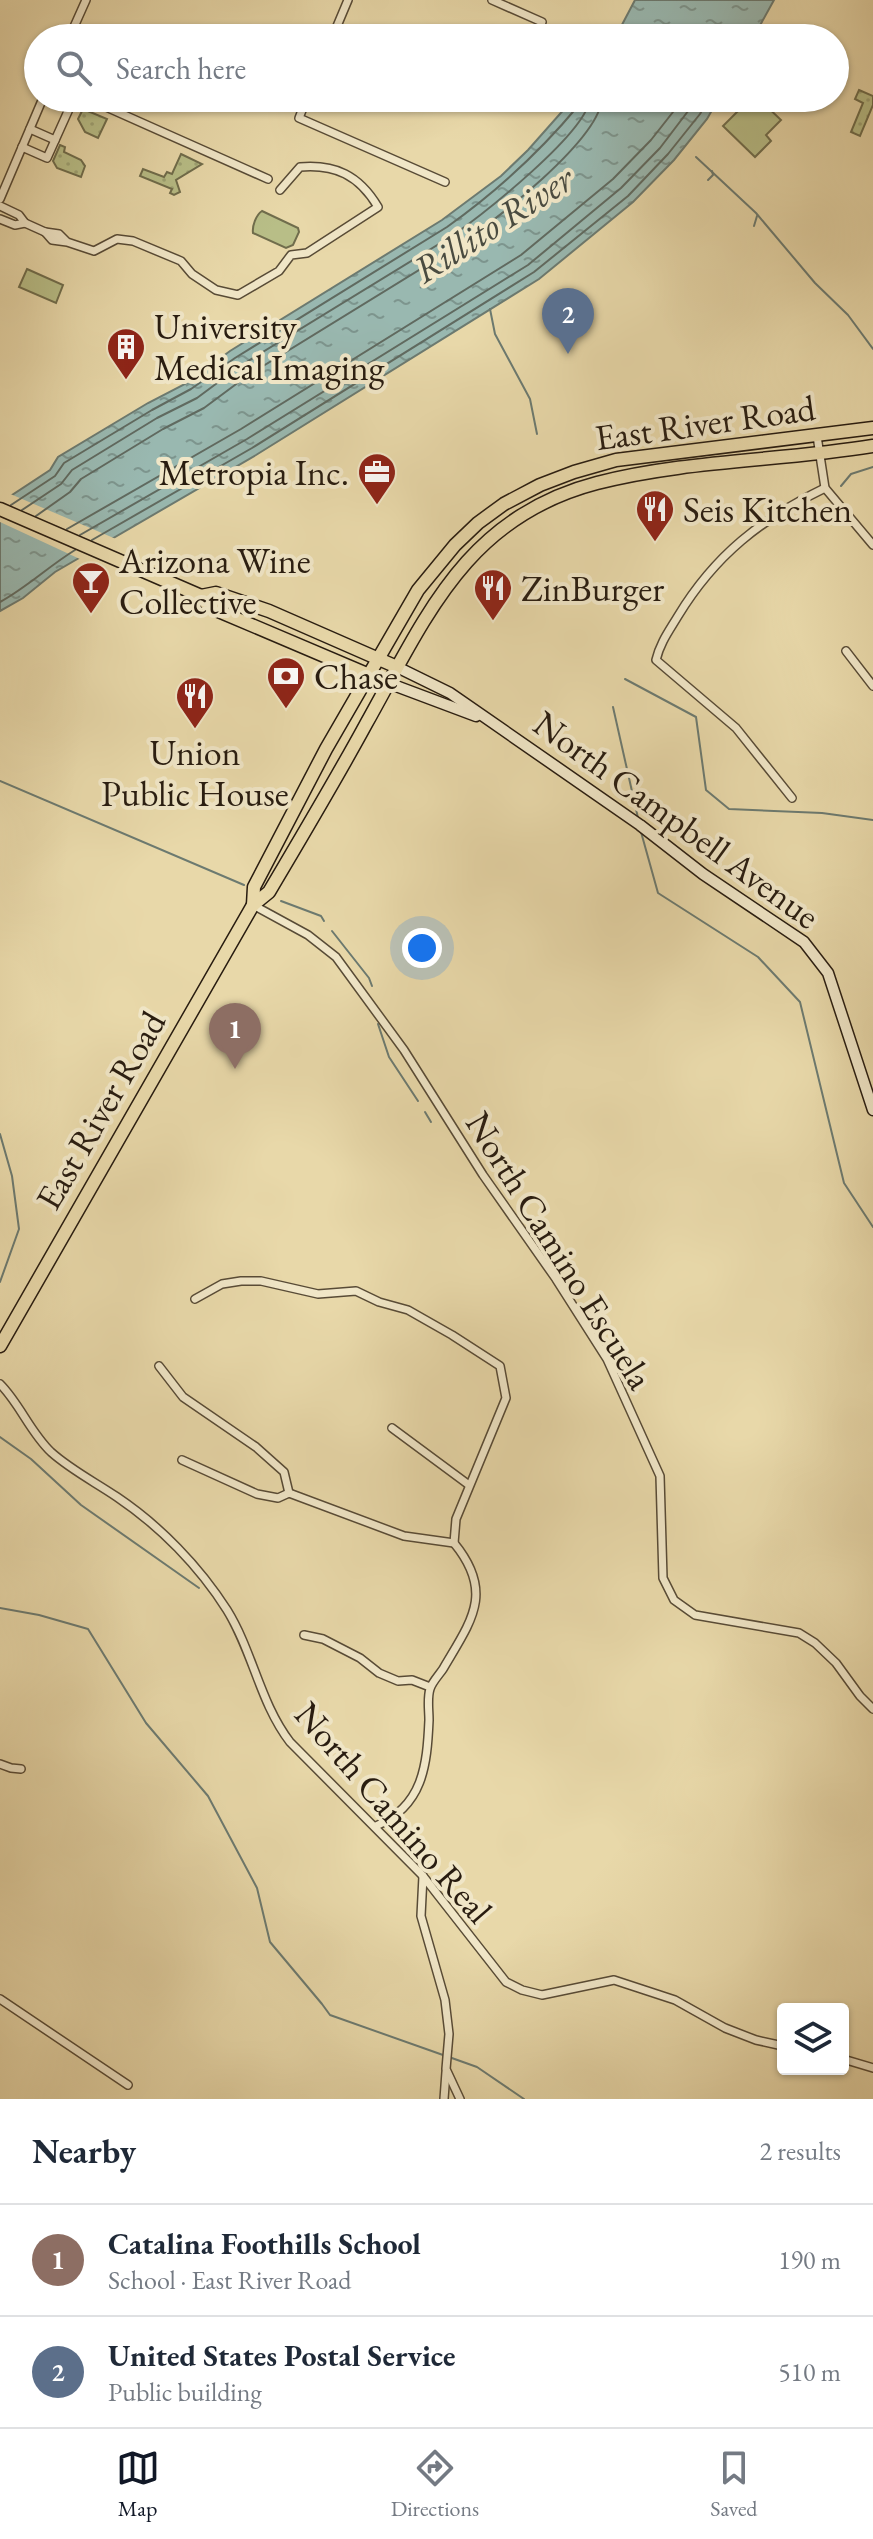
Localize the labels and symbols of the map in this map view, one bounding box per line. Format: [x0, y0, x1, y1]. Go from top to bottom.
water label: Rillito River [403, 153, 584, 294]
pin: 2 [542, 288, 594, 354]
place label: University Medical Imaging [154, 303, 385, 391]
building icon: University Medical Imaging [105, 326, 147, 381]
street label: East River Road [592, 384, 819, 461]
place label: Metropia Inc. [159, 449, 349, 496]
office icon: Metropia Inc. [356, 451, 398, 506]
place label: Seis Kitchen [683, 486, 852, 533]
restaurant icon: Seis Kitchen [634, 488, 676, 543]
place label: Arizona Wine Collective [118, 537, 311, 625]
bar icon: Arizona Wine Collective [70, 560, 112, 615]
place label: ZinBurger [521, 565, 664, 612]
restaurant icon: ZinBurger [472, 567, 514, 622]
place label: Chase [314, 653, 398, 700]
bank icon: Chase [265, 655, 307, 710]
restaurant icon: Union Public House [174, 675, 216, 730]
street label: North Campbell Avenue [524, 700, 829, 939]
place label: Union Public House [101, 729, 289, 817]
your location [402, 928, 442, 968]
street label: East River Road [25, 1002, 177, 1218]
pin: 1 [209, 1003, 261, 1069]
street label: North Camino Escuela [455, 1103, 664, 1398]
street label: North Camino Real [284, 1692, 503, 1933]

